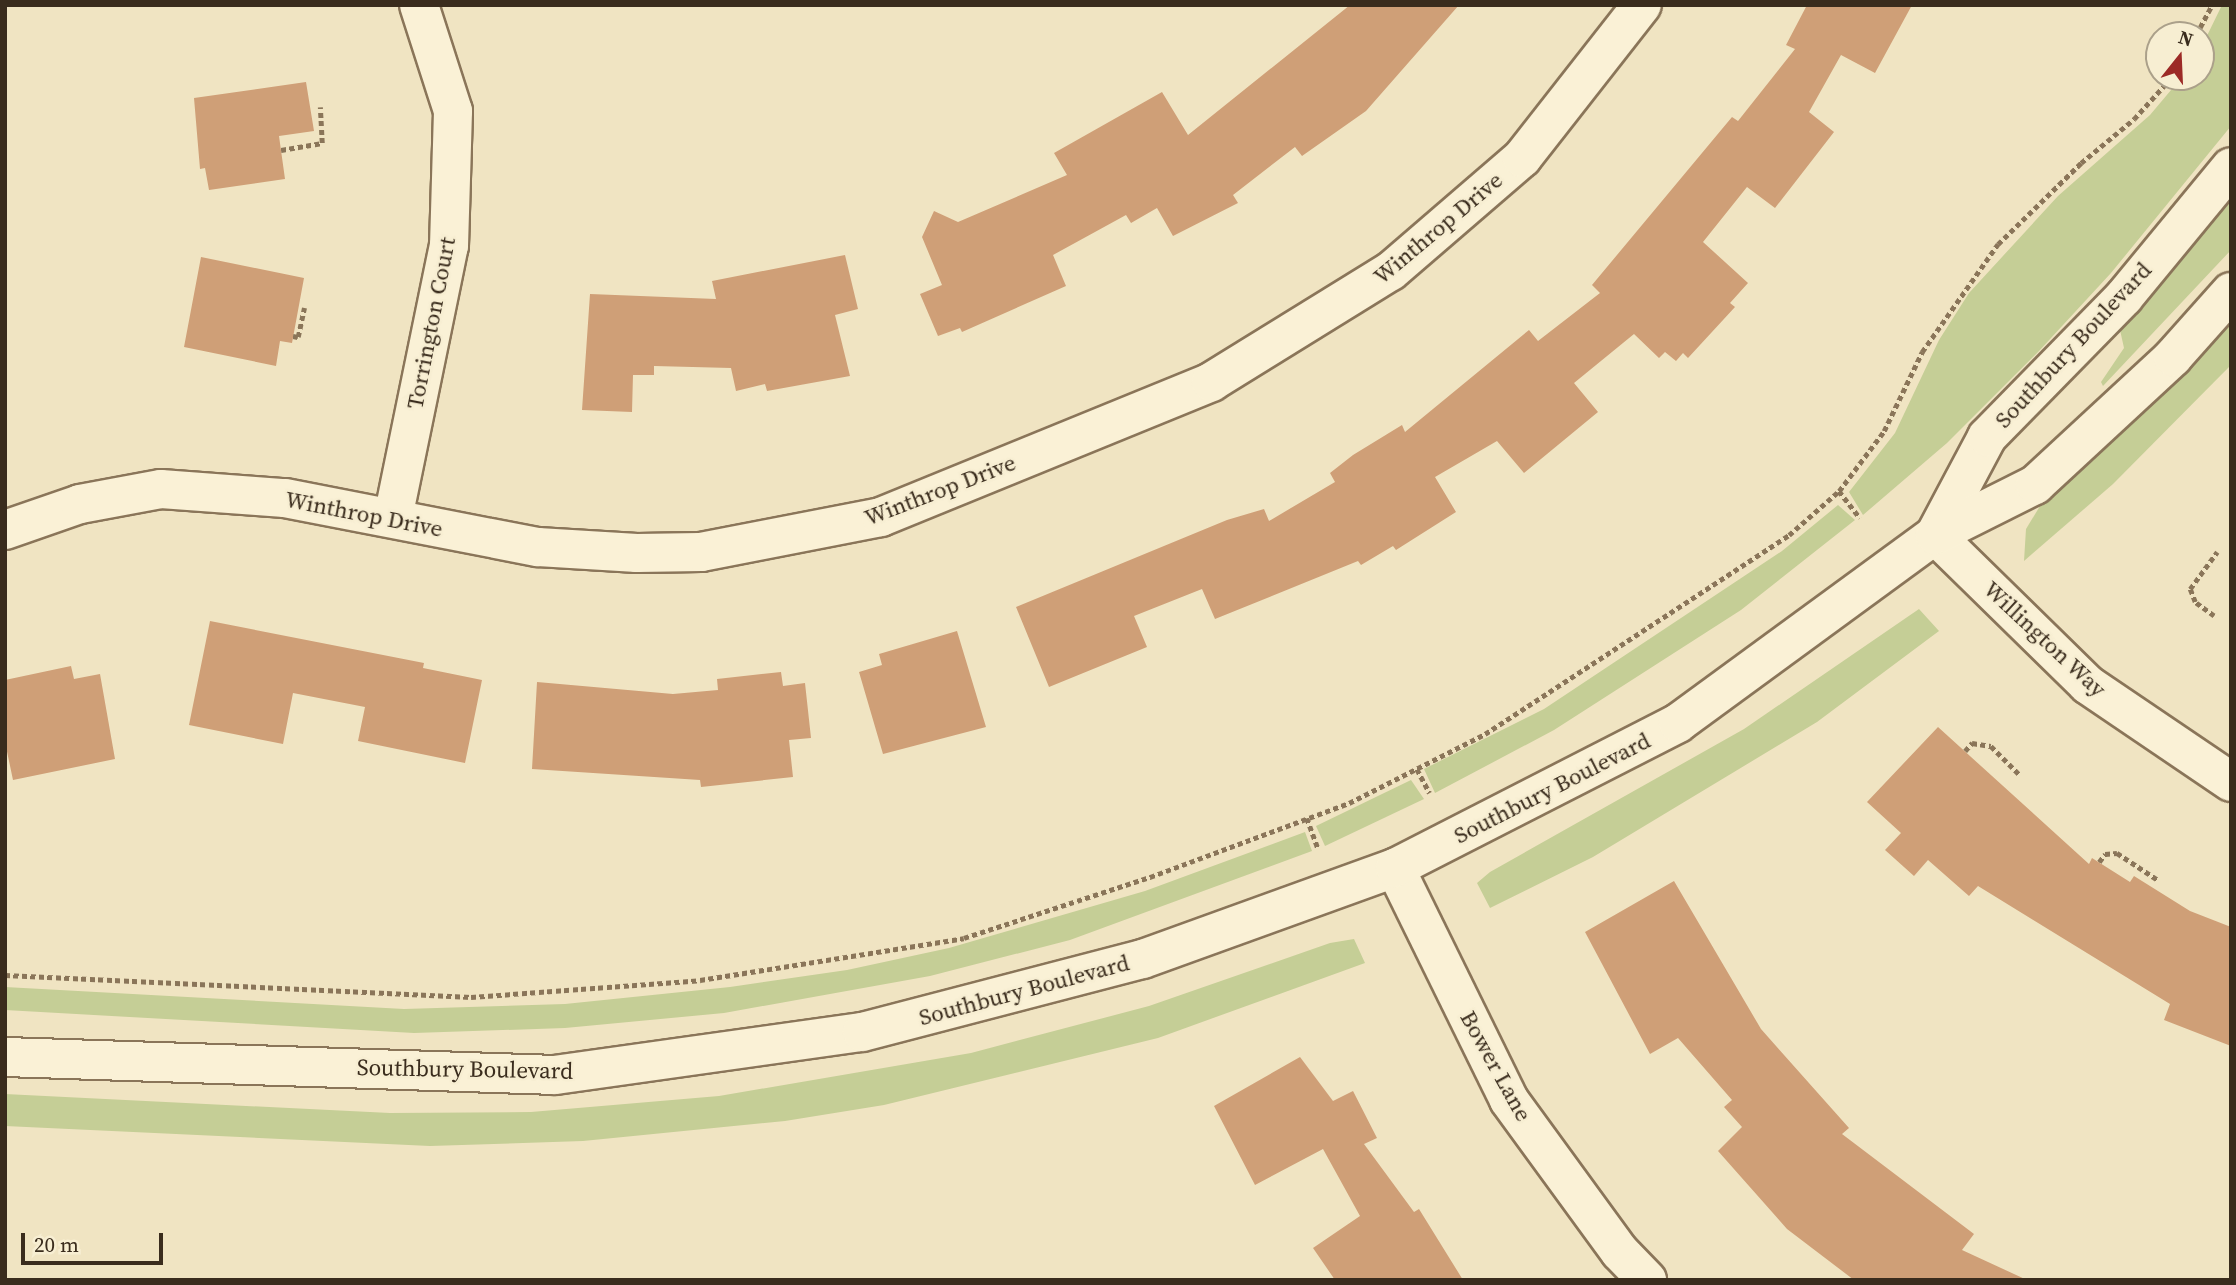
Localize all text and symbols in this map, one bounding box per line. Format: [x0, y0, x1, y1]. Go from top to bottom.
north arrow [2145, 21, 2215, 91]
text: N [2175, 23, 2196, 52]
street label: Winthrop Drive [1368, 166, 1508, 290]
street label: Torrington Court [401, 235, 461, 411]
street label: Southbury Boulevard [1989, 256, 2157, 434]
street label: Winthrop Drive [860, 448, 1020, 532]
street label: Winthrop Drive [283, 485, 445, 543]
street label: Willington Way [1978, 575, 2112, 703]
street label: Southbury Boulevard [1449, 727, 1655, 849]
street label: Southbury Boulevard [916, 949, 1132, 1031]
street label: Bower Lane [1454, 1006, 1538, 1126]
street label: Southbury Boulevard [357, 1053, 573, 1085]
scale bar [24, 1218, 166, 1262]
text: 20 m [34, 1230, 79, 1259]

